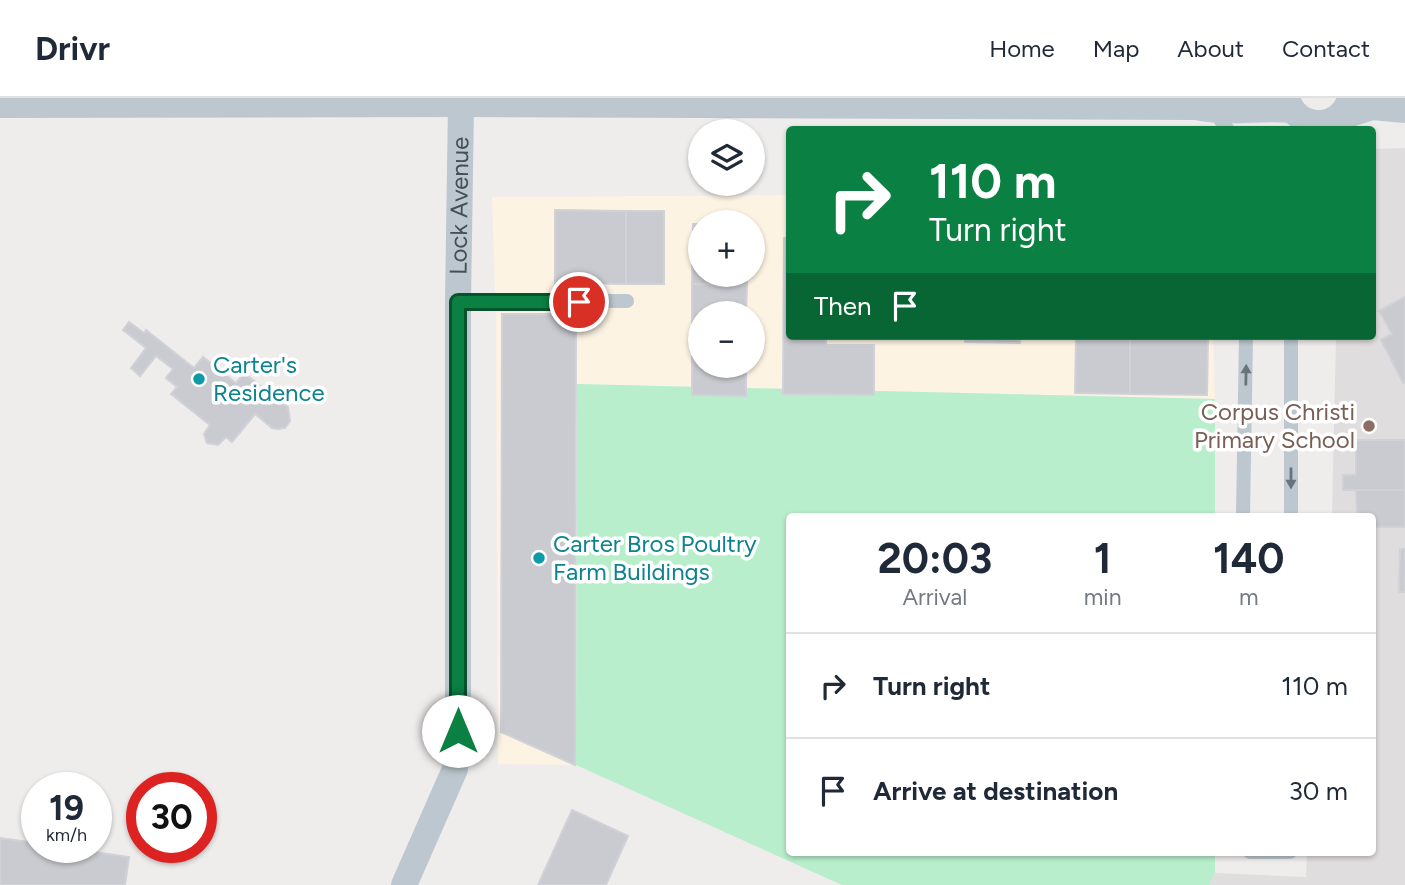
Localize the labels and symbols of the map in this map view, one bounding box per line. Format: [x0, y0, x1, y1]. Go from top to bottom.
street label: Lock Avenue [443, 137, 474, 275]
pin [549, 272, 609, 332]
place label: Carter's Residence [213, 350, 325, 407]
one-way arrow [1240, 363, 1251, 385]
marker: Carter's Residence [191, 371, 207, 387]
place label: Corpus Christi Primary School [1194, 397, 1355, 454]
marker: Corpus Christi Primary School [1361, 418, 1377, 434]
one-way arrow [1285, 467, 1297, 489]
place label: Carter Bros Poultry Farm Buildings [553, 529, 757, 586]
marker: Carter Bros Poultry Farm Buildings [531, 550, 547, 566]
position arrow [421, 694, 495, 768]
speed limit sign: 30 [126, 772, 217, 863]

